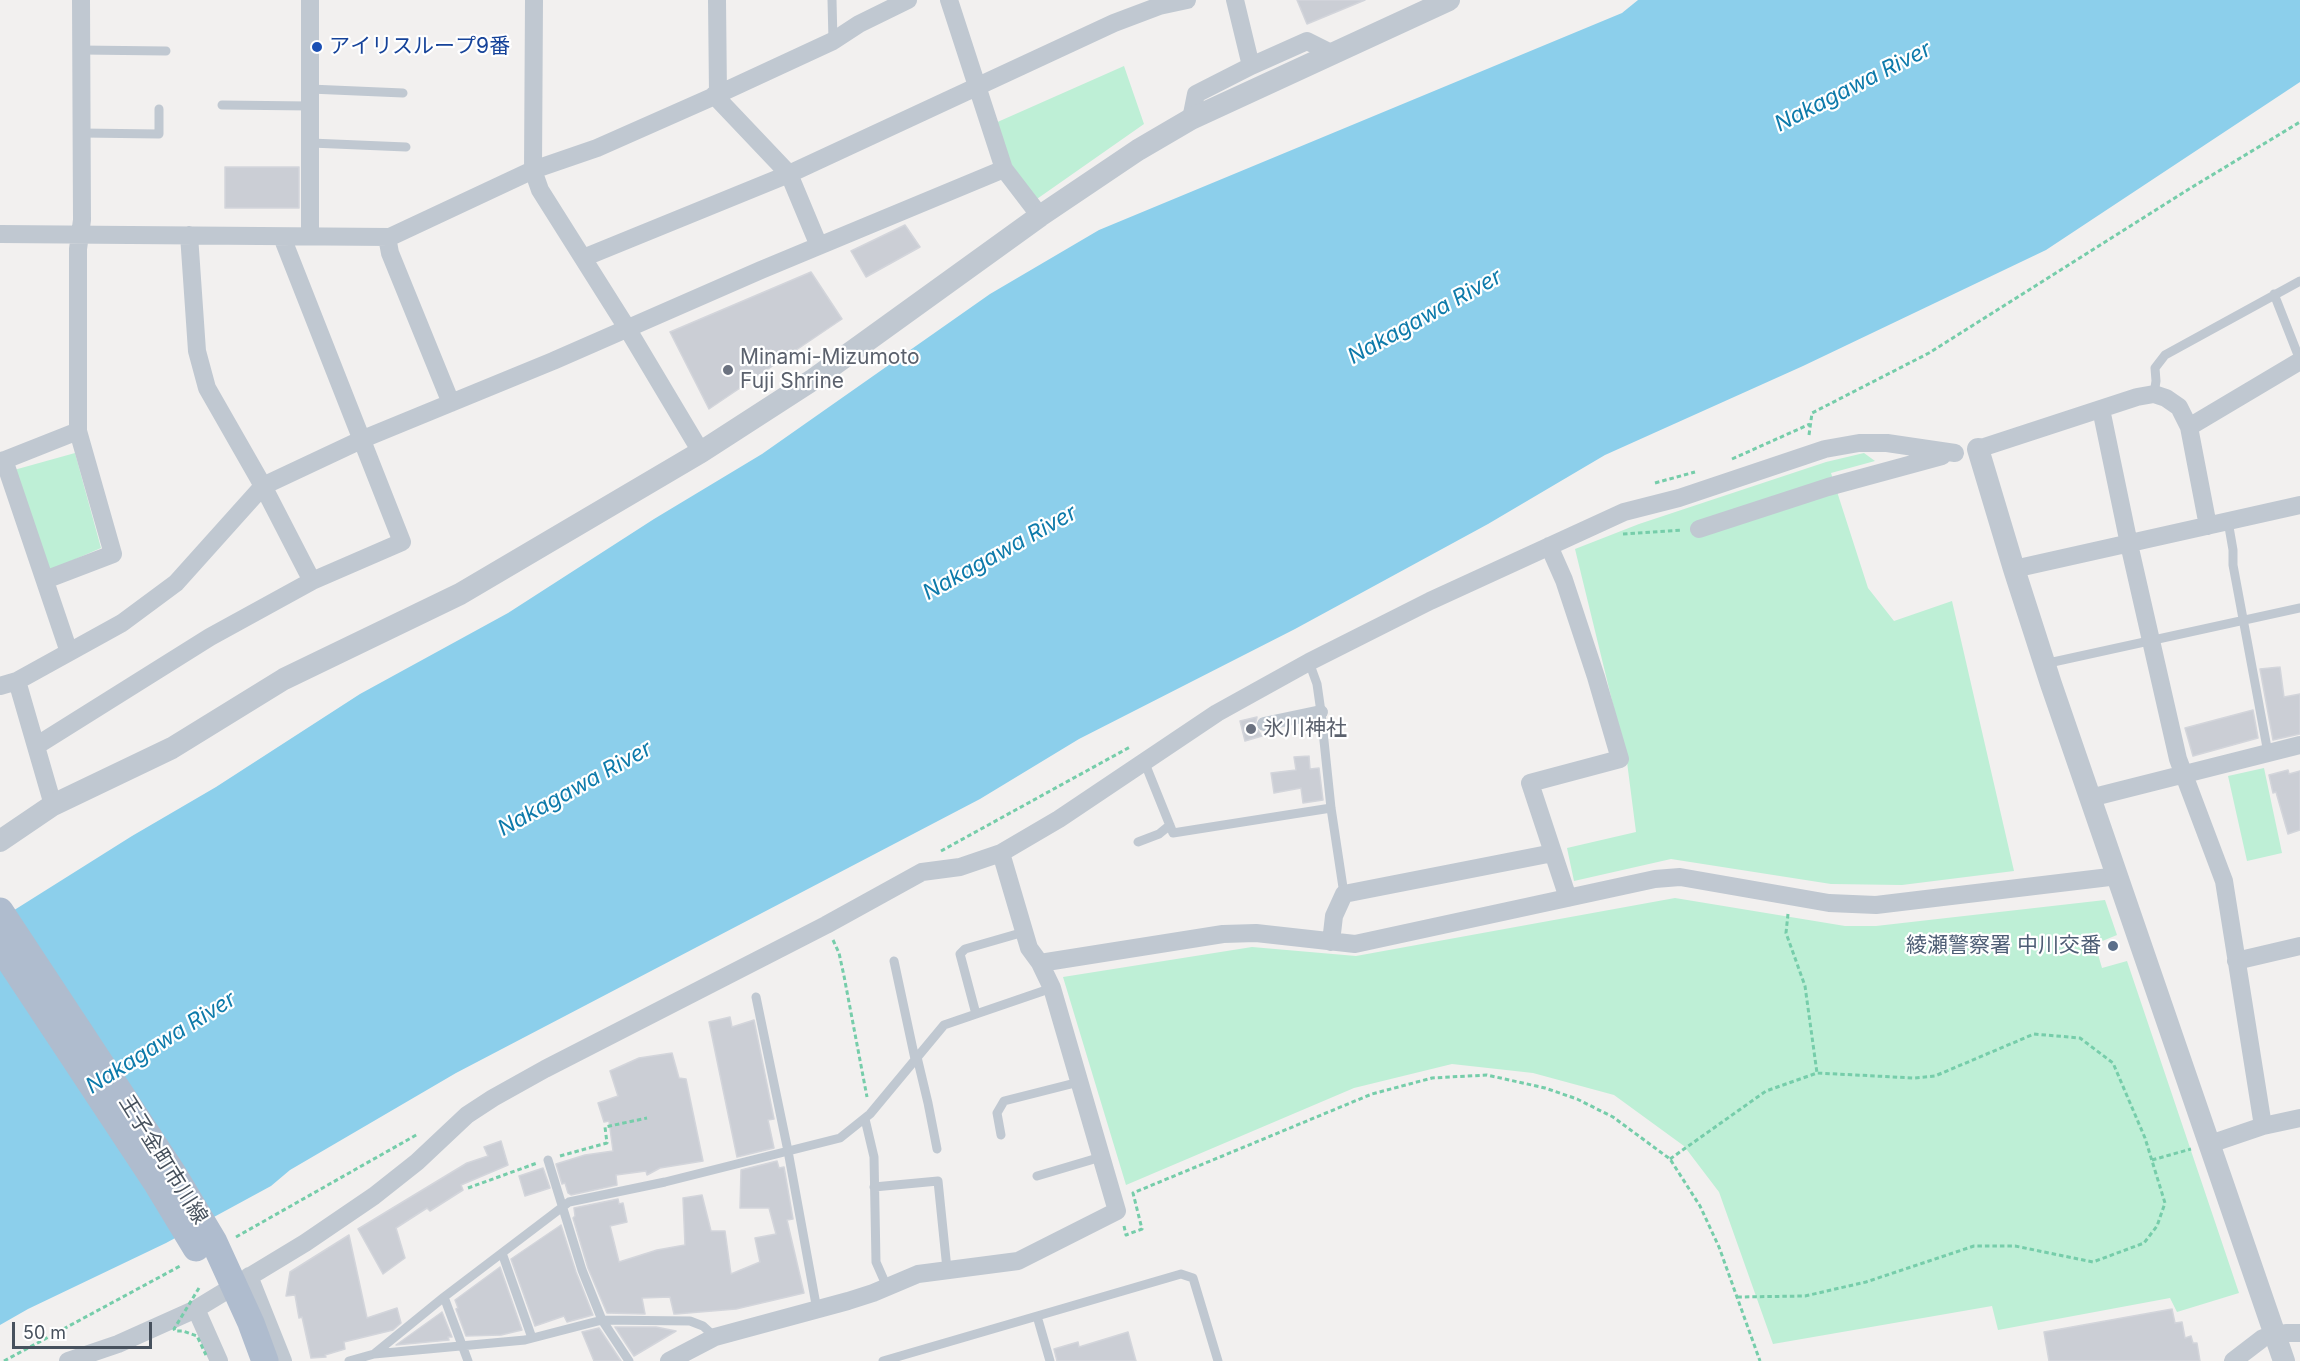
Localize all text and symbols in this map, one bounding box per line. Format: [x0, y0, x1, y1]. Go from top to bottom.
place label: アイリスループ9番 [329, 34, 510, 60]
water label: Nakagawa River [1770, 36, 1936, 138]
marker: アイリスループ9番 [310, 40, 324, 54]
water label: Nakagawa River [1343, 264, 1507, 370]
place label: Minami-Mizumoto Fuji Shrine [740, 345, 920, 395]
marker: Minami-Mizumoto Fuji Shrine [721, 363, 735, 377]
water label: Nakagawa River [918, 500, 1082, 606]
place label: 氷川神社 [1263, 716, 1347, 742]
marker: 氷川神社 [1244, 722, 1258, 736]
water label: Nakagawa River [493, 736, 657, 842]
place label: 綾瀬警察署 中川交番 [1906, 933, 2101, 959]
marker: 綾瀬警察署 中川交番 [2106, 939, 2120, 953]
water label: Nakagawa River [81, 986, 241, 1100]
street label: 王子金町市川線 [113, 1091, 213, 1229]
scale bar [15, 1310, 154, 1348]
text: 50 m [23, 1322, 66, 1343]

